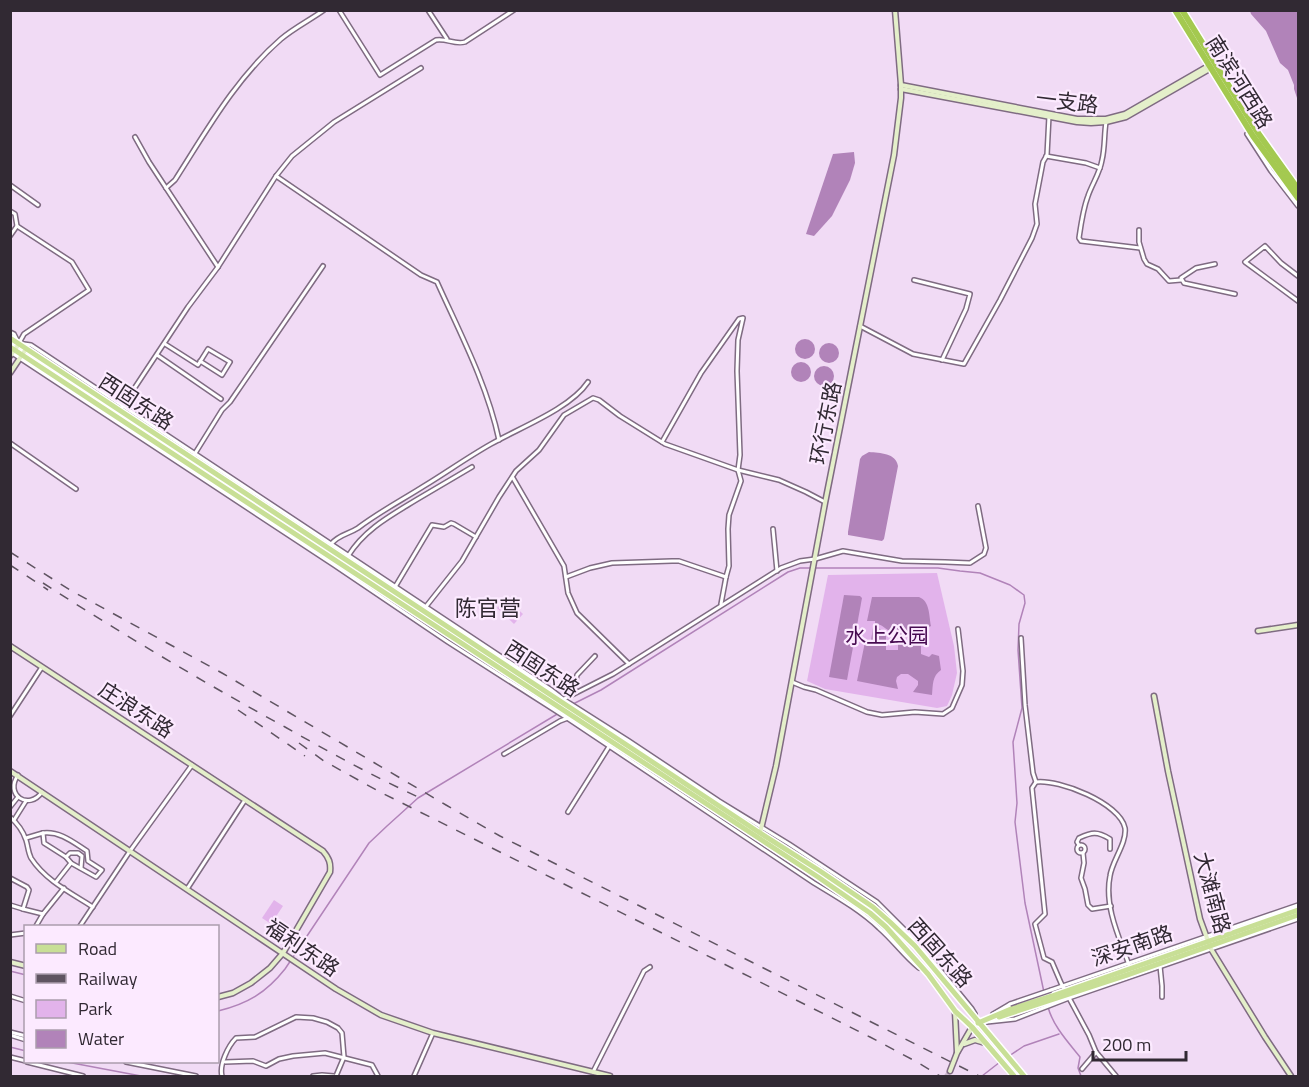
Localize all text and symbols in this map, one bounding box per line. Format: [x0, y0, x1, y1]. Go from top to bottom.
street label: 南滨河西路 [1198, 28, 1281, 134]
street label: 一支路 [1034, 81, 1100, 121]
street label: 西固东路 [93, 365, 180, 437]
street label: 环行东路 [801, 379, 849, 467]
district label: 陈官营 [455, 591, 521, 625]
park label: 水上公园 [845, 619, 929, 651]
street label: 西固东路 [499, 632, 586, 704]
street label: 庄浪东路 [93, 673, 180, 745]
street label: 大滩南路 [1187, 848, 1239, 937]
street label: 福利东路 [259, 910, 346, 984]
street label: 西固东路 [901, 910, 981, 994]
street label: 深安南路 [1087, 916, 1177, 974]
legend [24, 925, 219, 1063]
text: Road [78, 935, 117, 962]
text: Railway [78, 965, 138, 992]
text: Park [78, 995, 113, 1022]
scale bar [1093, 1024, 1186, 1062]
text: Water [78, 1025, 124, 1052]
text: 200 m [1102, 1031, 1151, 1058]

